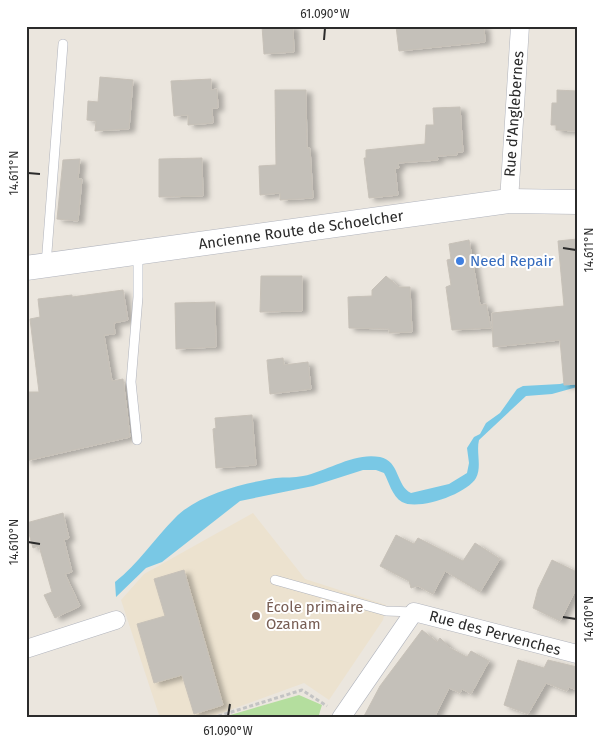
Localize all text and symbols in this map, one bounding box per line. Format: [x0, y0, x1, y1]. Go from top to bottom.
text: 61.090°W [300, 7, 350, 21]
street label: Rue d'Anglebernes [501, 50, 527, 178]
text: 14.611°N [7, 151, 21, 195]
street label: Ancienne Route de Schoelcher [197, 207, 405, 253]
text: 14.611°N [582, 228, 596, 272]
place label: Need Repair [470, 252, 554, 270]
marker: Need Repair [454, 255, 466, 267]
text: 14.610°N [7, 519, 21, 565]
text: 14.610°N [582, 596, 596, 642]
place label: École primaire Ozanam [266, 598, 364, 633]
street label: Rue des Pervenches [427, 607, 563, 659]
marker: École primaire Ozanam [250, 610, 262, 622]
text: 61.090°W [203, 724, 253, 738]

